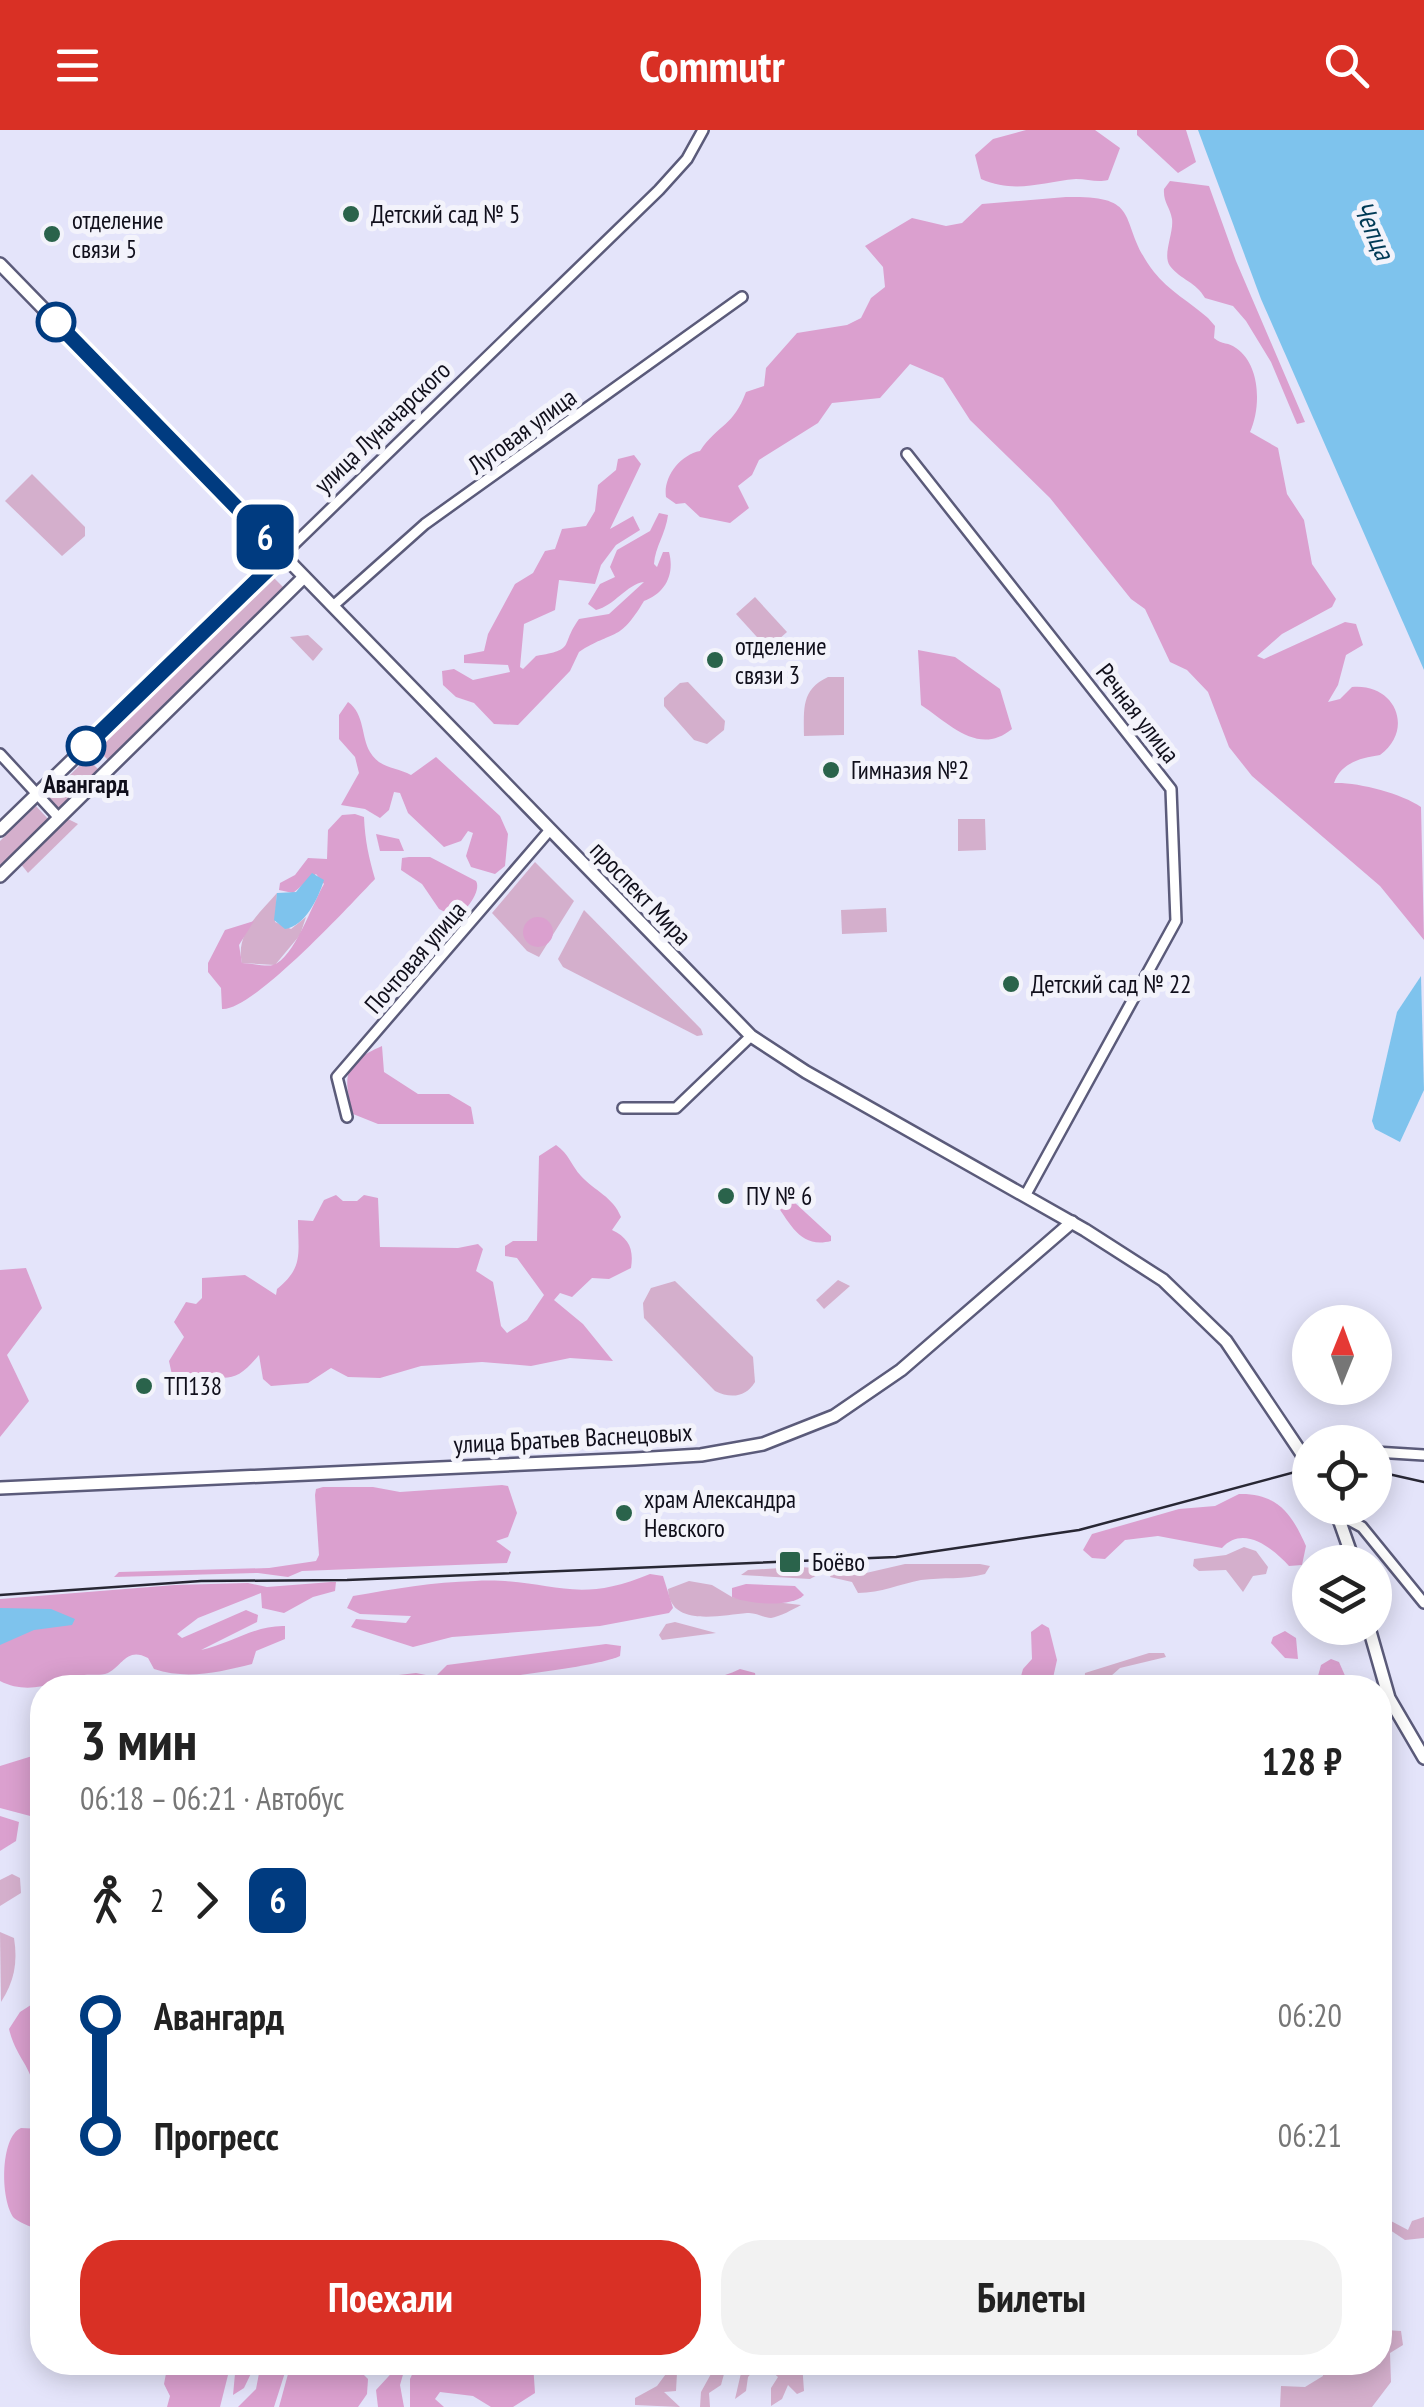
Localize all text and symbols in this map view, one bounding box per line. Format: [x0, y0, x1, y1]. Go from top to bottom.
text: Commutr [639, 36, 785, 94]
icon: menu [50, 38, 105, 93]
icon: search [1319, 38, 1374, 93]
water label: Чепца [1345, 194, 1404, 267]
place label: Детский сад № 5 [371, 198, 520, 230]
marker: Детский сад № 5 [340, 203, 362, 225]
place label: отделение связи 5 [72, 204, 164, 265]
marker: отделение связи 5 [41, 223, 63, 245]
unlabelled marker [37, 303, 75, 341]
street label: улица Луначарского [307, 354, 457, 500]
street label: Луговая улица [461, 381, 582, 482]
line badge: 6 [232, 504, 298, 570]
text: 6 [257, 514, 273, 560]
place label: отделение связи 3 [735, 630, 827, 691]
marker: отделение связи 3 [704, 649, 726, 671]
street label: Речная улица [1089, 657, 1187, 769]
marker: Авангард [67, 727, 105, 765]
place label: Гимназия №2 [851, 754, 969, 786]
marker: Гимназия №2 [820, 759, 842, 781]
place label: Авангард [42, 768, 129, 800]
street label: проспект Мира [583, 834, 699, 952]
street label: Почтовая улица [357, 894, 473, 1020]
place label: Детский сад № 22 [1031, 968, 1192, 1000]
marker: Детский сад № 22 [1000, 973, 1022, 995]
place label: ПУ № 6 [746, 1180, 812, 1212]
marker: ПУ № 6 [715, 1185, 737, 1207]
north arrow [1292, 1305, 1392, 1405]
map controls [1292, 1305, 1392, 1645]
place label: ТП138 [164, 1370, 222, 1402]
marker: ТП138 [133, 1375, 155, 1397]
street label: улица Братьев Васнецовых [453, 1416, 693, 1460]
button: locate [1292, 1425, 1392, 1525]
place label: храм Александра Невского [644, 1483, 796, 1544]
marker: храм Александра Невского [613, 1502, 635, 1524]
button: layers [1292, 1545, 1392, 1645]
place label: Боёво [812, 1546, 865, 1578]
marker: Боёво [777, 1549, 803, 1575]
text: 3 мин [80, 1704, 197, 1775]
text: 128 ₽ [1262, 1736, 1342, 1785]
text: 06:18 – 06:21 · Автобус [80, 1777, 344, 1819]
icon: walk [80, 1873, 135, 1928]
icon: forward [179, 1873, 234, 1928]
text: 6 [269, 1877, 286, 1923]
text: 2 [150, 1879, 164, 1921]
text: Авангард [154, 1991, 284, 2040]
text: 06:20 [1278, 1994, 1342, 2036]
text: Прогресс [154, 2111, 279, 2160]
text: 06:21 [1278, 2114, 1342, 2156]
button: Поехали [80, 2240, 701, 2355]
button: Билеты [721, 2240, 1342, 2355]

